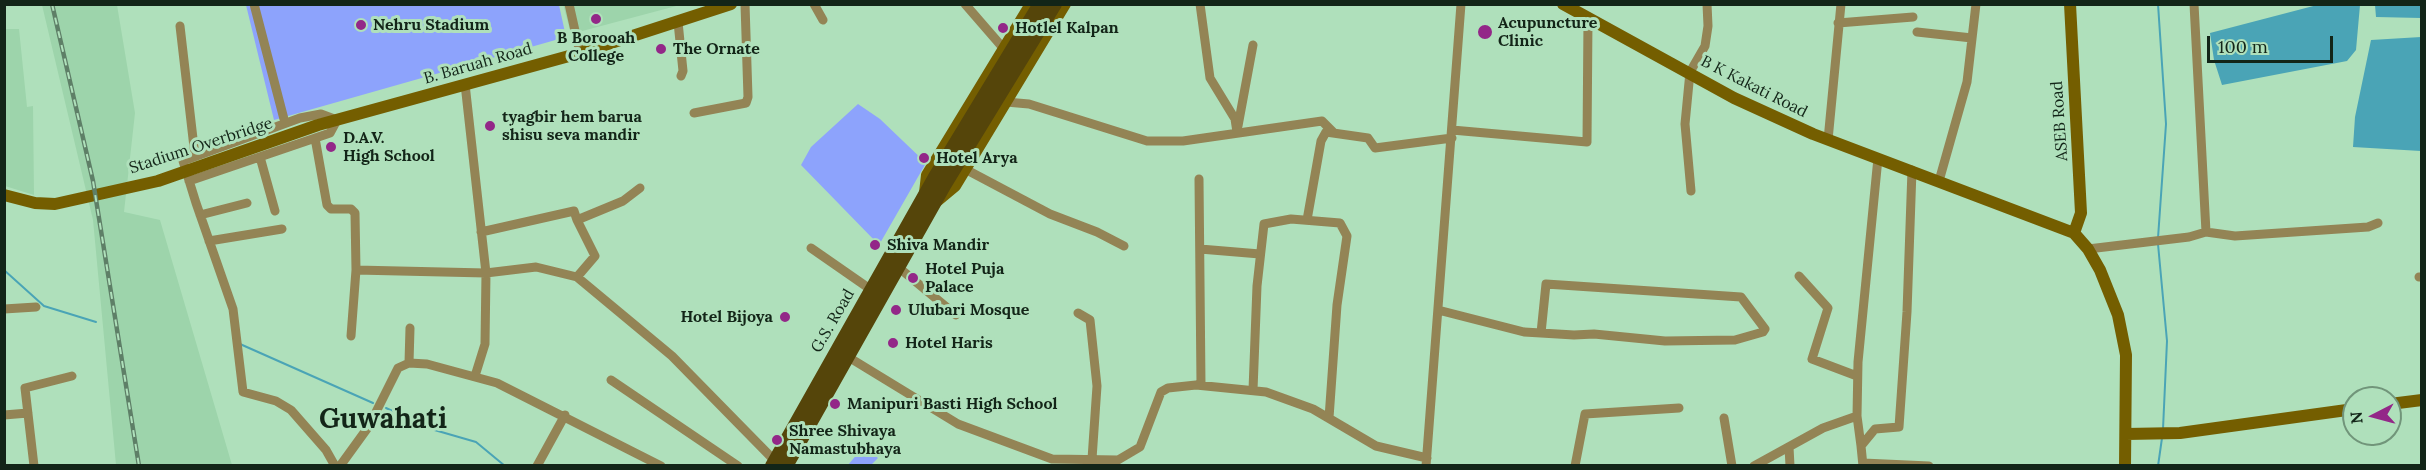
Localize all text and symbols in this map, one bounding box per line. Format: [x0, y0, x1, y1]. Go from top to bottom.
marker: B Borooah College [589, 12, 603, 26]
place label: Acupuncture Clinic [1498, 13, 1597, 51]
place label: Nehru Stadium [373, 15, 489, 35]
marker: Nehru Stadium [354, 18, 368, 32]
place label: Hotlel Kalpan [1015, 18, 1119, 38]
marker: Hotlel Kalpan [996, 21, 1010, 35]
marker: Acupuncture Clinic [1476, 23, 1494, 41]
scale bar [2210, 24, 2336, 62]
place label: B Borooah College [557, 28, 635, 66]
text: 100 m [2218, 35, 2268, 58]
street label: B. Baruah Road [422, 39, 534, 89]
place label: The Ornate [673, 39, 760, 59]
marker: The Ornate [654, 42, 668, 56]
street label: B K Kakati Road [1697, 52, 1811, 122]
street label: ASEB Road [2048, 80, 2072, 162]
place label: tyagbir hem barua shisu seva mandir [502, 107, 642, 145]
street label: Stadium Overbridge [127, 114, 275, 178]
marker: tyagbir hem barua shisu seva mandir [483, 119, 497, 133]
place label: D.A.V. High School [343, 128, 435, 166]
marker: D.A.V. High School [324, 140, 338, 154]
place label: Hotel Arya [936, 148, 1018, 168]
marker: Hotel Arya [917, 151, 931, 165]
place label: Shiva Mandir [887, 235, 989, 255]
marker: Shiva Mandir [868, 238, 882, 252]
place label: Hotel Puja Palace [925, 259, 1004, 297]
marker: Hotel Puja Palace [906, 271, 920, 285]
street label: G.S. Road [807, 286, 859, 356]
place label: Ulubari Mosque [908, 300, 1029, 320]
marker: Ulubari Mosque [889, 303, 903, 317]
place label: Hotel Bijoya [680, 307, 773, 327]
marker: Hotel Bijoya [778, 310, 792, 324]
place label: Hotel Haris [905, 333, 993, 353]
marker: Hotel Haris [886, 336, 900, 350]
north arrow [2342, 386, 2402, 446]
place label: Manipuri Basti High School [847, 394, 1057, 414]
marker: Manipuri Basti High School [828, 397, 842, 411]
district label: Guwahati [319, 403, 447, 437]
text: N [2345, 410, 2367, 425]
place label: Shree Shivaya Namastubhaya [789, 421, 901, 459]
marker: Shree Shivaya Namastubhaya [770, 433, 784, 447]

